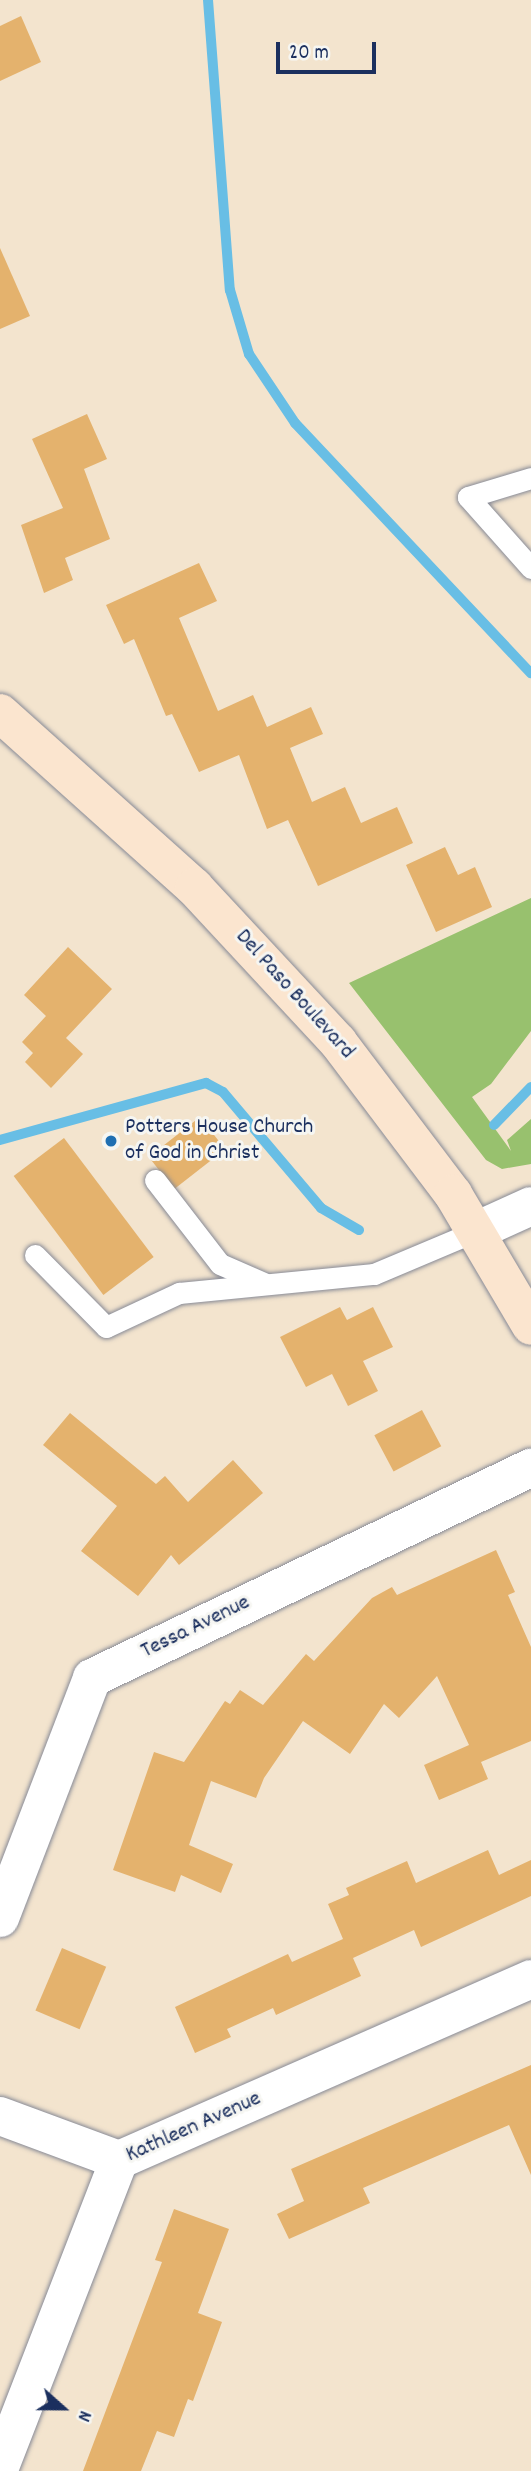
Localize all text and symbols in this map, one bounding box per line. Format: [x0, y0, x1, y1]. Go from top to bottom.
scale bar [279, 28, 379, 72]
text: 20 m [289, 39, 329, 69]
street label: Del Paso Boulevard [228, 924, 360, 1066]
place label: Potters House Church of God in Christ [125, 1114, 313, 1168]
marker: Potters House Church of God in Christ [103, 1133, 119, 1149]
street label: Tessa Avenue [137, 1590, 255, 1666]
street label: Kathleen Avenue [122, 2086, 266, 2170]
north arrow [28, 2373, 98, 2443]
text: N [69, 2406, 97, 2425]

